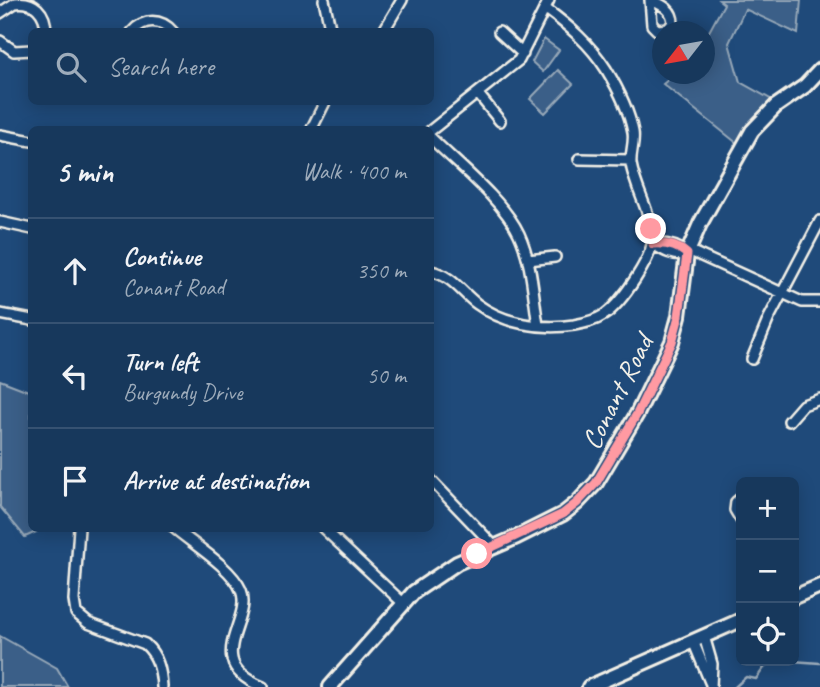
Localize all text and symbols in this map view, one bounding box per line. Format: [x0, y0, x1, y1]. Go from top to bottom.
north arrow [652, 21, 715, 84]
search box [28, 28, 434, 105]
icon: search [52, 48, 90, 86]
text: Search here [108, 50, 214, 83]
text: 5 min [56, 153, 113, 191]
text: Walk · 400 m [302, 157, 406, 186]
route end [635, 213, 666, 244]
text: Continue [123, 240, 201, 273]
icon: ahead [56, 252, 94, 290]
text: 350 m [357, 256, 406, 285]
text: Conant Road [123, 273, 224, 302]
street label: Conant Road [573, 325, 662, 455]
text: Turn left [123, 345, 198, 378]
icon: left [56, 357, 94, 395]
text: 50 m [367, 361, 406, 390]
text: Burgundy Drive [123, 378, 242, 407]
icon: arrive [56, 462, 94, 500]
text: Arrive at destination [123, 464, 309, 497]
map controls [736, 477, 799, 666]
button: + [736, 477, 799, 540]
route start [461, 538, 492, 569]
button: − [736, 540, 799, 603]
button: locate [736, 603, 799, 666]

